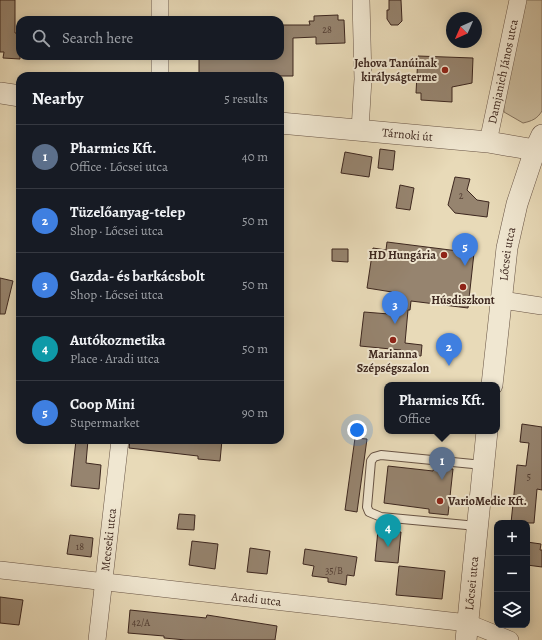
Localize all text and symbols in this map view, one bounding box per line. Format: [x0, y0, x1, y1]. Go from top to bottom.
north arrow [446, 12, 482, 48]
search box [16, 16, 284, 60]
street label: Damjanich János utca [484, 17, 522, 125]
house number: 28 [322, 23, 332, 36]
icon: search [30, 27, 52, 49]
text: Search here [62, 28, 133, 48]
place label: Jehova Tanúinak királyságterme [354, 55, 438, 85]
marker: Jehova Tanúinak királyságterme [440, 65, 450, 75]
text: Nearby [32, 87, 83, 110]
text: 5 results [224, 90, 268, 107]
street label: Tárnoki út [381, 124, 434, 145]
text: Pharmics Kft. [70, 138, 156, 158]
text: 1 [43, 148, 47, 165]
text: 40 m [242, 148, 268, 165]
text: Office · Lőcsei utca [70, 158, 168, 175]
house number: 2 [459, 189, 464, 202]
text: Tüzelőanyag-telep [70, 202, 185, 222]
text: 2 [42, 212, 48, 229]
text: 50 m [242, 212, 268, 229]
text: Shop · Lőcsei utca [70, 222, 163, 239]
street label: Lőcsei utca [495, 225, 520, 282]
pin: 5 [452, 233, 478, 266]
place label: HD Hungária [369, 247, 436, 263]
marker: HD Hungária [439, 250, 449, 260]
text: Gazda- és barkácsbolt [70, 266, 205, 286]
text: 3 [42, 276, 48, 293]
text: 50 m [242, 276, 268, 293]
marker: Húsdiszkont [458, 282, 468, 292]
text: Shop · Lőcsei utca [70, 286, 163, 303]
pin: 3 [382, 291, 408, 324]
place label: Húsdiszkont [431, 292, 495, 308]
text: Autókozmetika [70, 330, 166, 350]
pin: 2 [436, 333, 462, 366]
marker: Marianna Szépségszalon [388, 335, 398, 345]
text: 4 [42, 340, 48, 357]
text: 50 m [242, 340, 268, 357]
place label: Marianna Szépségszalon [357, 346, 430, 376]
text: Place · Aradi utca [70, 350, 159, 367]
popup [384, 382, 500, 434]
text: Pharmics Kft. [399, 390, 485, 410]
text: Coop Mini [70, 394, 135, 414]
text: 5 [42, 404, 48, 421]
text: 90 m [242, 404, 268, 421]
text: Office [399, 410, 431, 427]
text: Supermarket [70, 414, 140, 431]
your location [347, 420, 367, 440]
pin: 1 [429, 447, 455, 480]
house number: 5 [527, 470, 531, 483]
place label: VarioMedic Kft. [447, 493, 527, 509]
marker: VarioMedic Kft. [435, 496, 445, 506]
street label: Mecseki utca [97, 507, 120, 572]
pin: 4 [375, 514, 401, 547]
map controls [494, 520, 530, 628]
button: + [494, 520, 530, 556]
house number: 18 [76, 540, 84, 553]
street label: Lőcsei utca [461, 555, 482, 611]
button: − [494, 556, 530, 592]
house number: 35/B [325, 564, 343, 577]
street label: Aradi utca [230, 588, 283, 610]
button: layers [494, 592, 530, 628]
house number: 42/A [132, 616, 150, 629]

